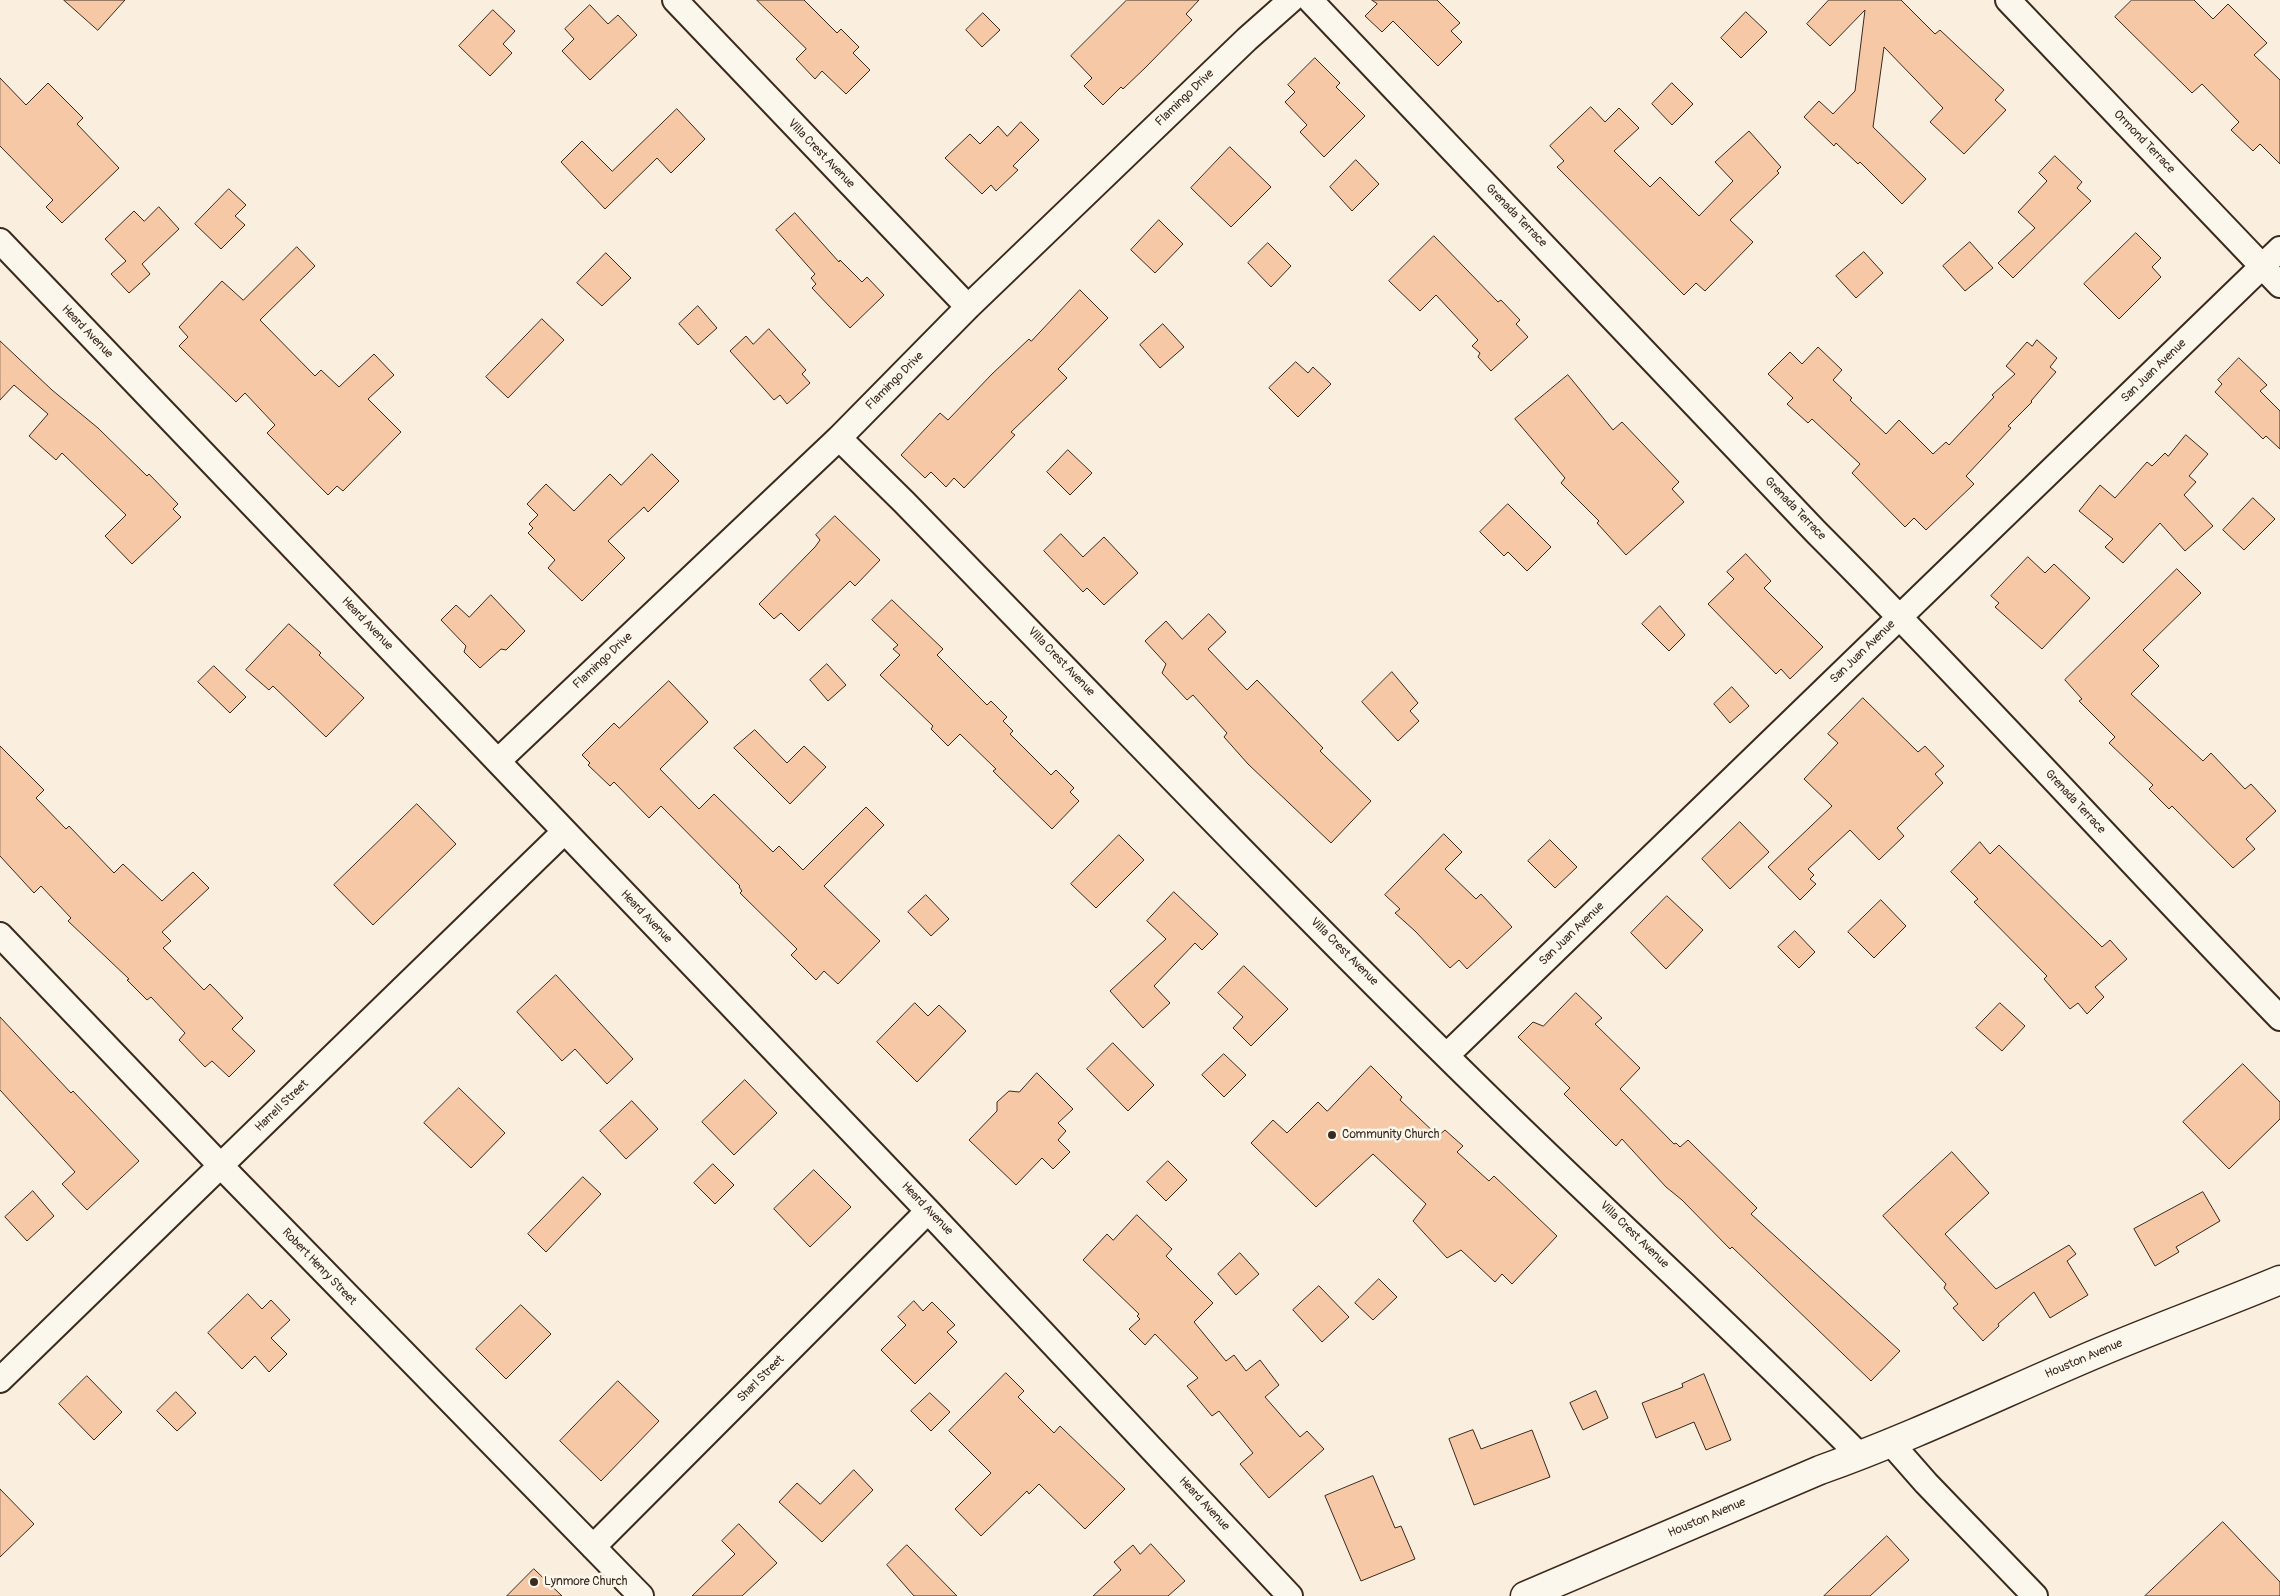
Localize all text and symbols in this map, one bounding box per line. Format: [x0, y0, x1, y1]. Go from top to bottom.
street label: Flamingo Drive [1153, 66, 1217, 130]
street label: Ormond Terrace [2110, 107, 2178, 177]
street label: Villa Crest Avenue [784, 117, 858, 191]
street label: Grenada Terrace [1482, 181, 1550, 251]
street label: Heard Avenue [58, 303, 116, 361]
street label: San Juan Avenue [2118, 336, 2190, 406]
street label: Flamingo Drive [863, 349, 927, 413]
street label: Grenada Terrace [1761, 474, 1829, 544]
street label: Heard Avenue [338, 595, 396, 653]
street label: San Juan Avenue [1827, 617, 1899, 687]
street label: Villa Crest Avenue [1024, 625, 1098, 699]
street label: Flamingo Drive [570, 630, 636, 692]
street label: Grenada Terrace [2042, 767, 2108, 837]
street label: Heard Avenue [617, 888, 675, 946]
street label: San Juan Avenue [1536, 899, 1608, 969]
street label: Villa Crest Avenue [1307, 915, 1381, 989]
street label: Harrell Street [252, 1077, 312, 1135]
place label: Community Church [1342, 1128, 1439, 1142]
marker: Community Church [1326, 1129, 1338, 1141]
street label: Heard Avenue [898, 1180, 956, 1238]
street label: Villa Crest Avenue [1597, 1198, 1671, 1272]
street label: Robert Henry Street [279, 1226, 359, 1308]
street label: Houston Avenue [2043, 1336, 2125, 1382]
street label: Sharl Street [735, 1353, 787, 1405]
street label: Heard Avenue [1176, 1474, 1232, 1534]
street label: Houston Avenue [1666, 1495, 1748, 1541]
place label: Lynmore Church [544, 1575, 627, 1589]
marker: Lynmore Church [528, 1576, 540, 1588]

